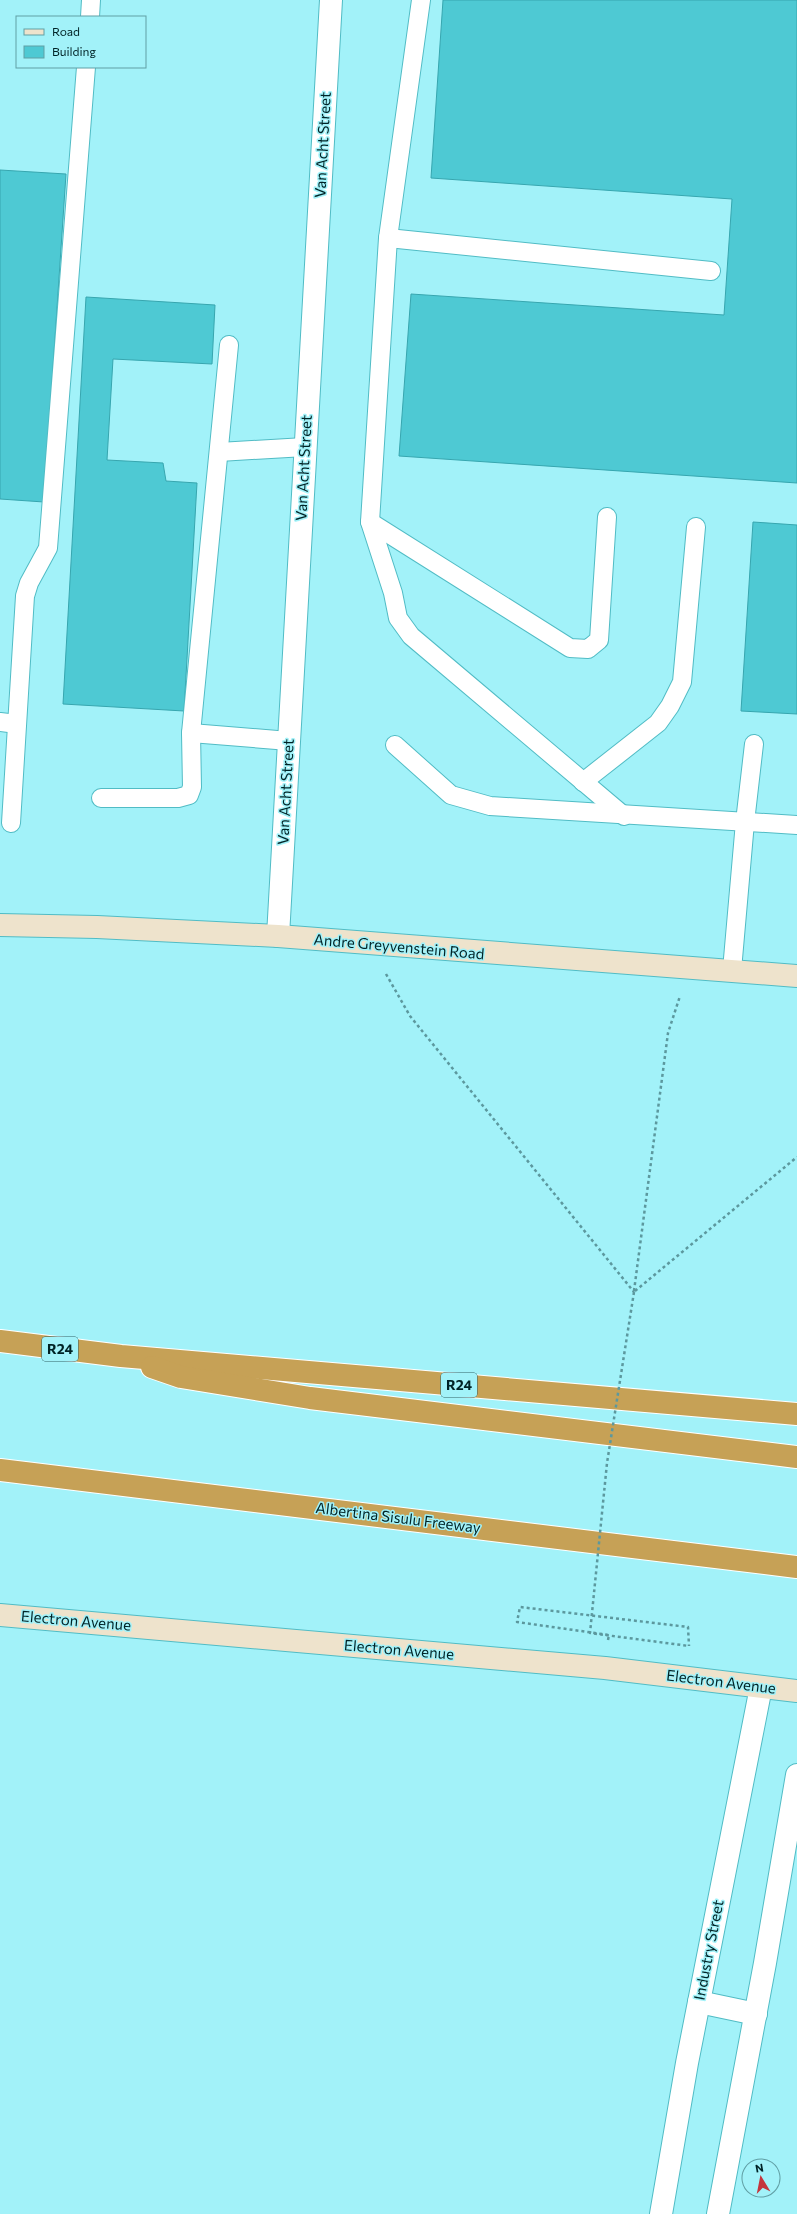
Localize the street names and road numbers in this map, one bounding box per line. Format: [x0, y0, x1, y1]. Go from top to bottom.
street label: Van Acht Street [310, 91, 334, 198]
street label: Van Acht Street [291, 414, 315, 521]
street label: Van Acht Street [273, 738, 297, 845]
street label: Andre Greyvenstein Road [313, 930, 485, 962]
road number: R24 [42, 1337, 78, 1361]
road number: R24 [441, 1373, 477, 1397]
street label: Albertina Sisulu Freeway [315, 1498, 482, 1536]
street label: Electron Avenue [20, 1606, 132, 1634]
street label: Electron Avenue [343, 1635, 455, 1663]
street label: Electron Avenue [665, 1665, 777, 1697]
street label: Industry Street [689, 1898, 727, 2001]

